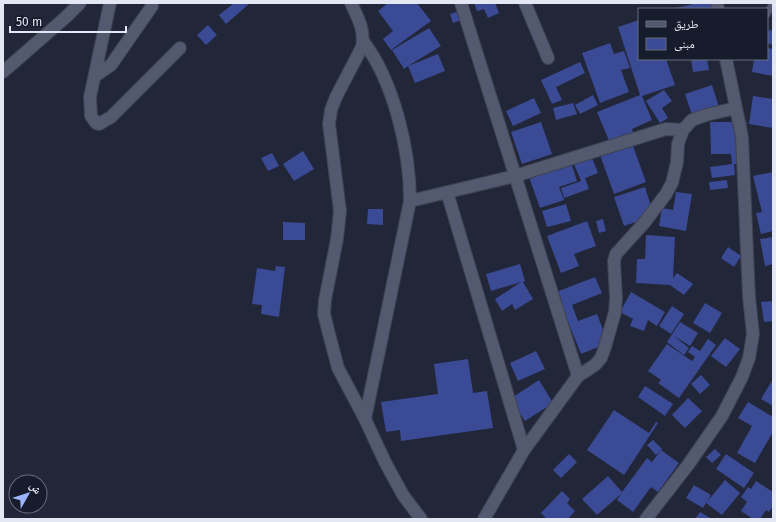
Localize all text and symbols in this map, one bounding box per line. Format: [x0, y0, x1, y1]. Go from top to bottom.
scale bar [10, 8, 126, 34]
legend [638, 8, 768, 60]
text: 50 m [16, 15, 42, 29]
text: طريق [674, 17, 699, 31]
text: مبنى [674, 37, 695, 51]
north arrow [8, 474, 48, 514]
text: ش [26, 479, 44, 498]

